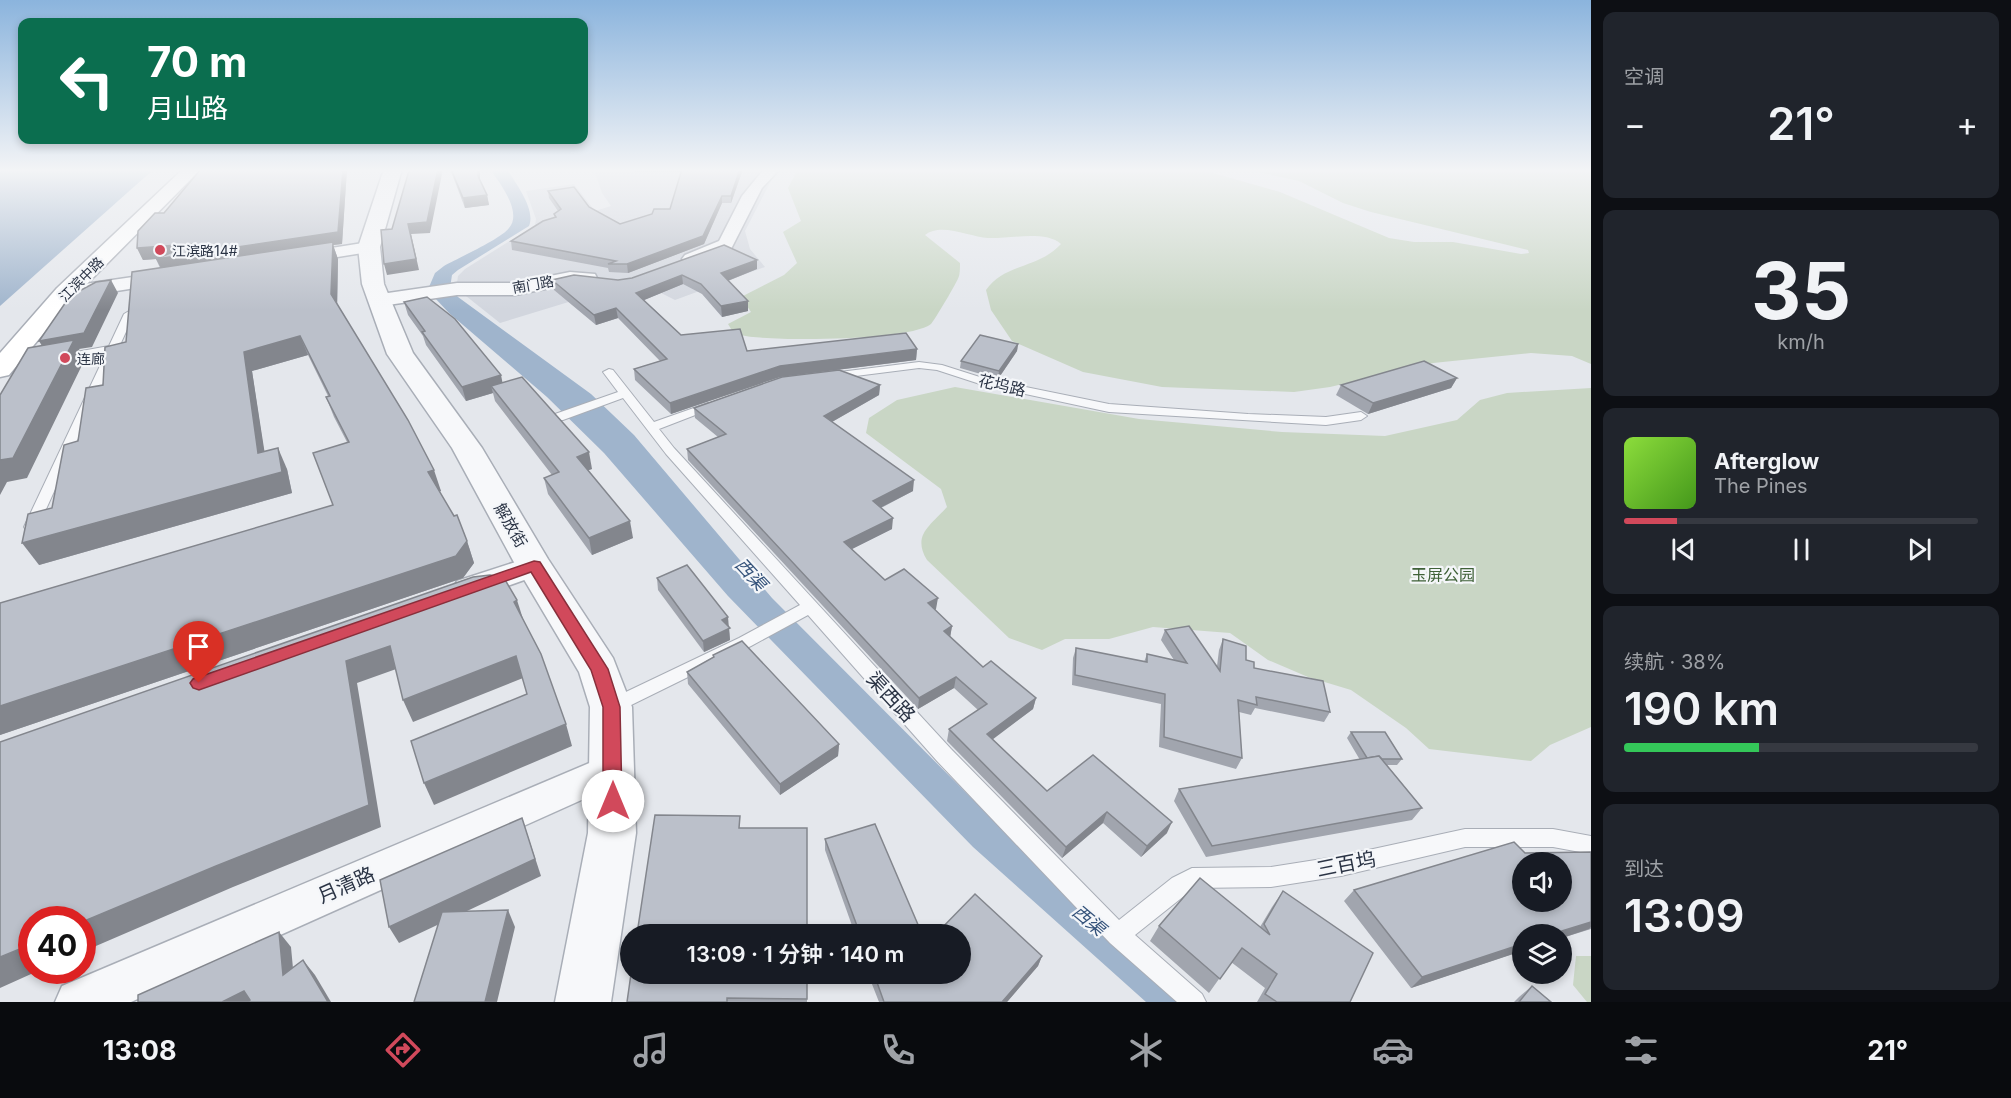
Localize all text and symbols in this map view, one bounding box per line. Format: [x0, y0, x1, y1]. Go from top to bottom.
text: 70 m [147, 36, 247, 87]
icon: left [48, 42, 126, 120]
text: 空调 [1624, 65, 1664, 89]
text: 月山路 [147, 92, 228, 125]
text: 21° [1767, 96, 1835, 151]
text: − [1624, 104, 1646, 144]
text: + [1956, 104, 1978, 144]
place label: 江滨路14# [172, 242, 238, 259]
marker: 江滨路14# [153, 243, 167, 257]
text: 35 [1751, 243, 1851, 338]
street label: 江滨中路 [55, 253, 107, 305]
street label: 南门路 [511, 272, 555, 296]
text: km/h [1777, 330, 1825, 354]
place label: 连廊 [77, 350, 105, 367]
marker: 连廊 [58, 351, 72, 365]
street label: 花坞路 [976, 370, 1028, 400]
text: Afterglow [1714, 448, 1819, 474]
text: The Pines [1714, 474, 1808, 498]
street label: 解放街 [490, 499, 532, 551]
icon: previous [1667, 533, 1700, 566]
icon: pause [1785, 533, 1818, 566]
icon: next [1903, 533, 1936, 566]
water label: 西渠 [731, 554, 773, 597]
park label: 玉屏公园 [1411, 565, 1475, 585]
pin [173, 621, 224, 683]
icon: arrive [182, 630, 215, 663]
text: 续航 · 38% [1624, 650, 1725, 674]
street label: 渠西路 [862, 667, 920, 727]
text: 190 km [1624, 681, 1779, 736]
position arrow [581, 769, 645, 833]
street label: 三百坞 [1314, 846, 1378, 882]
map controls [1512, 852, 1572, 984]
button: sound [1512, 852, 1572, 912]
text: 到达 [1624, 857, 1664, 881]
street label: 月清路 [314, 862, 378, 908]
text: 13:09 [1624, 888, 1744, 943]
water label: 西渠 [1068, 900, 1112, 942]
speed limit sign: 40 [18, 906, 96, 984]
button: layers [1512, 924, 1572, 984]
text: 13:09 · 1 分钟 · 140 m [687, 941, 904, 967]
icon: directions [382, 1029, 424, 1071]
icon: music [630, 1029, 672, 1071]
icon: phone [877, 1029, 919, 1071]
icon: climate [1125, 1029, 1167, 1071]
icon: car [1372, 1029, 1414, 1071]
icon: filters [1620, 1029, 1662, 1071]
text: 13:08 [103, 1034, 177, 1067]
text: 21° [1867, 1034, 1908, 1067]

